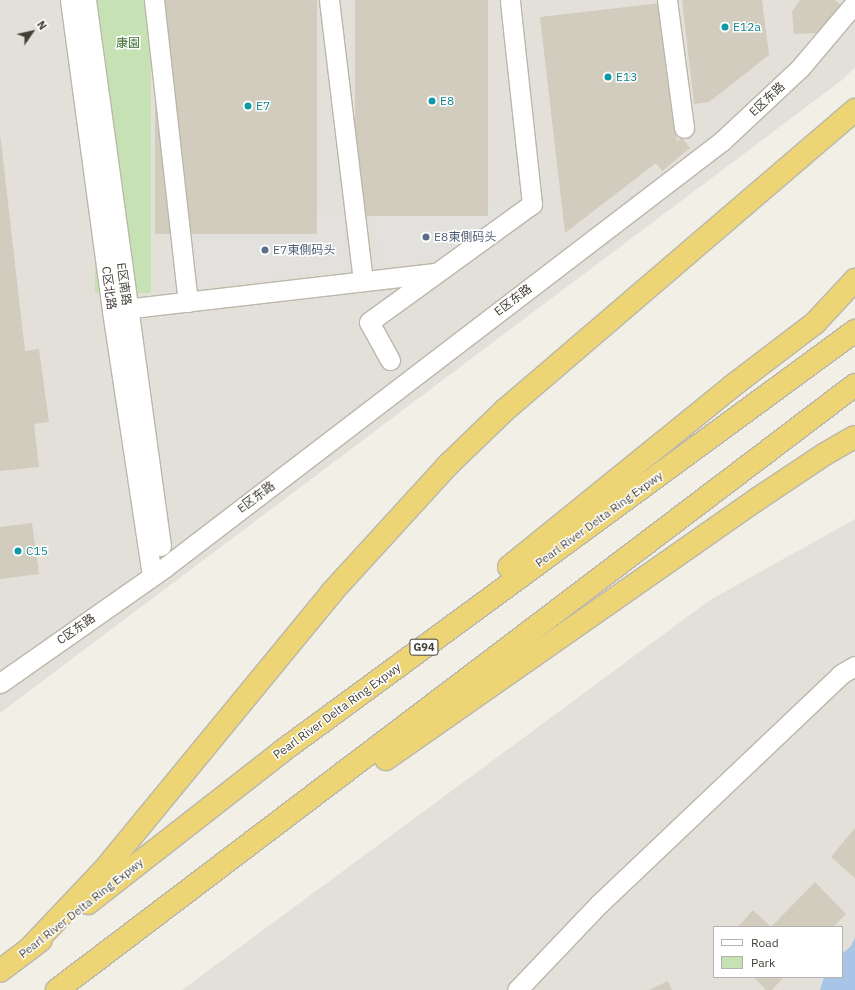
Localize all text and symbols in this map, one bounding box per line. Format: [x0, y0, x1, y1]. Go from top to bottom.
north arrow [12, 12, 52, 52]
text: N [34, 18, 50, 33]
place label: E12a [733, 20, 761, 34]
marker: E12a [720, 22, 730, 32]
park label: 康園 [116, 36, 140, 50]
place label: E13 [616, 70, 637, 84]
marker: E13 [603, 72, 613, 82]
street label: E区东路 [746, 79, 788, 119]
place label: E8 [440, 94, 454, 108]
marker: E8 [427, 96, 437, 106]
place label: E7 [256, 99, 270, 113]
marker: E7 [243, 101, 253, 111]
place label: E8東側码头 [434, 230, 496, 244]
marker: E8東側码头 [421, 232, 431, 242]
place label: E7東側码头 [273, 243, 335, 257]
marker: E7東側码头 [260, 245, 270, 255]
street label: E区南路 [114, 262, 134, 306]
street label: C区北路 [99, 265, 119, 311]
street label: E区东路 [491, 281, 535, 319]
street label: Pearl River Delta Ring Expwy [532, 468, 666, 570]
street label: E区东路 [234, 478, 278, 516]
place label: C15 [26, 544, 48, 558]
marker: C15 [13, 546, 23, 556]
street label: C区东路 [54, 611, 98, 647]
road number: G94 [409, 638, 439, 656]
street label: Pearl River Delta Ring Expwy [270, 660, 404, 762]
street label: Pearl River Delta Ring Expwy [16, 855, 146, 961]
legend [713, 926, 843, 978]
text: Road [751, 935, 779, 950]
text: Park [751, 955, 775, 970]

